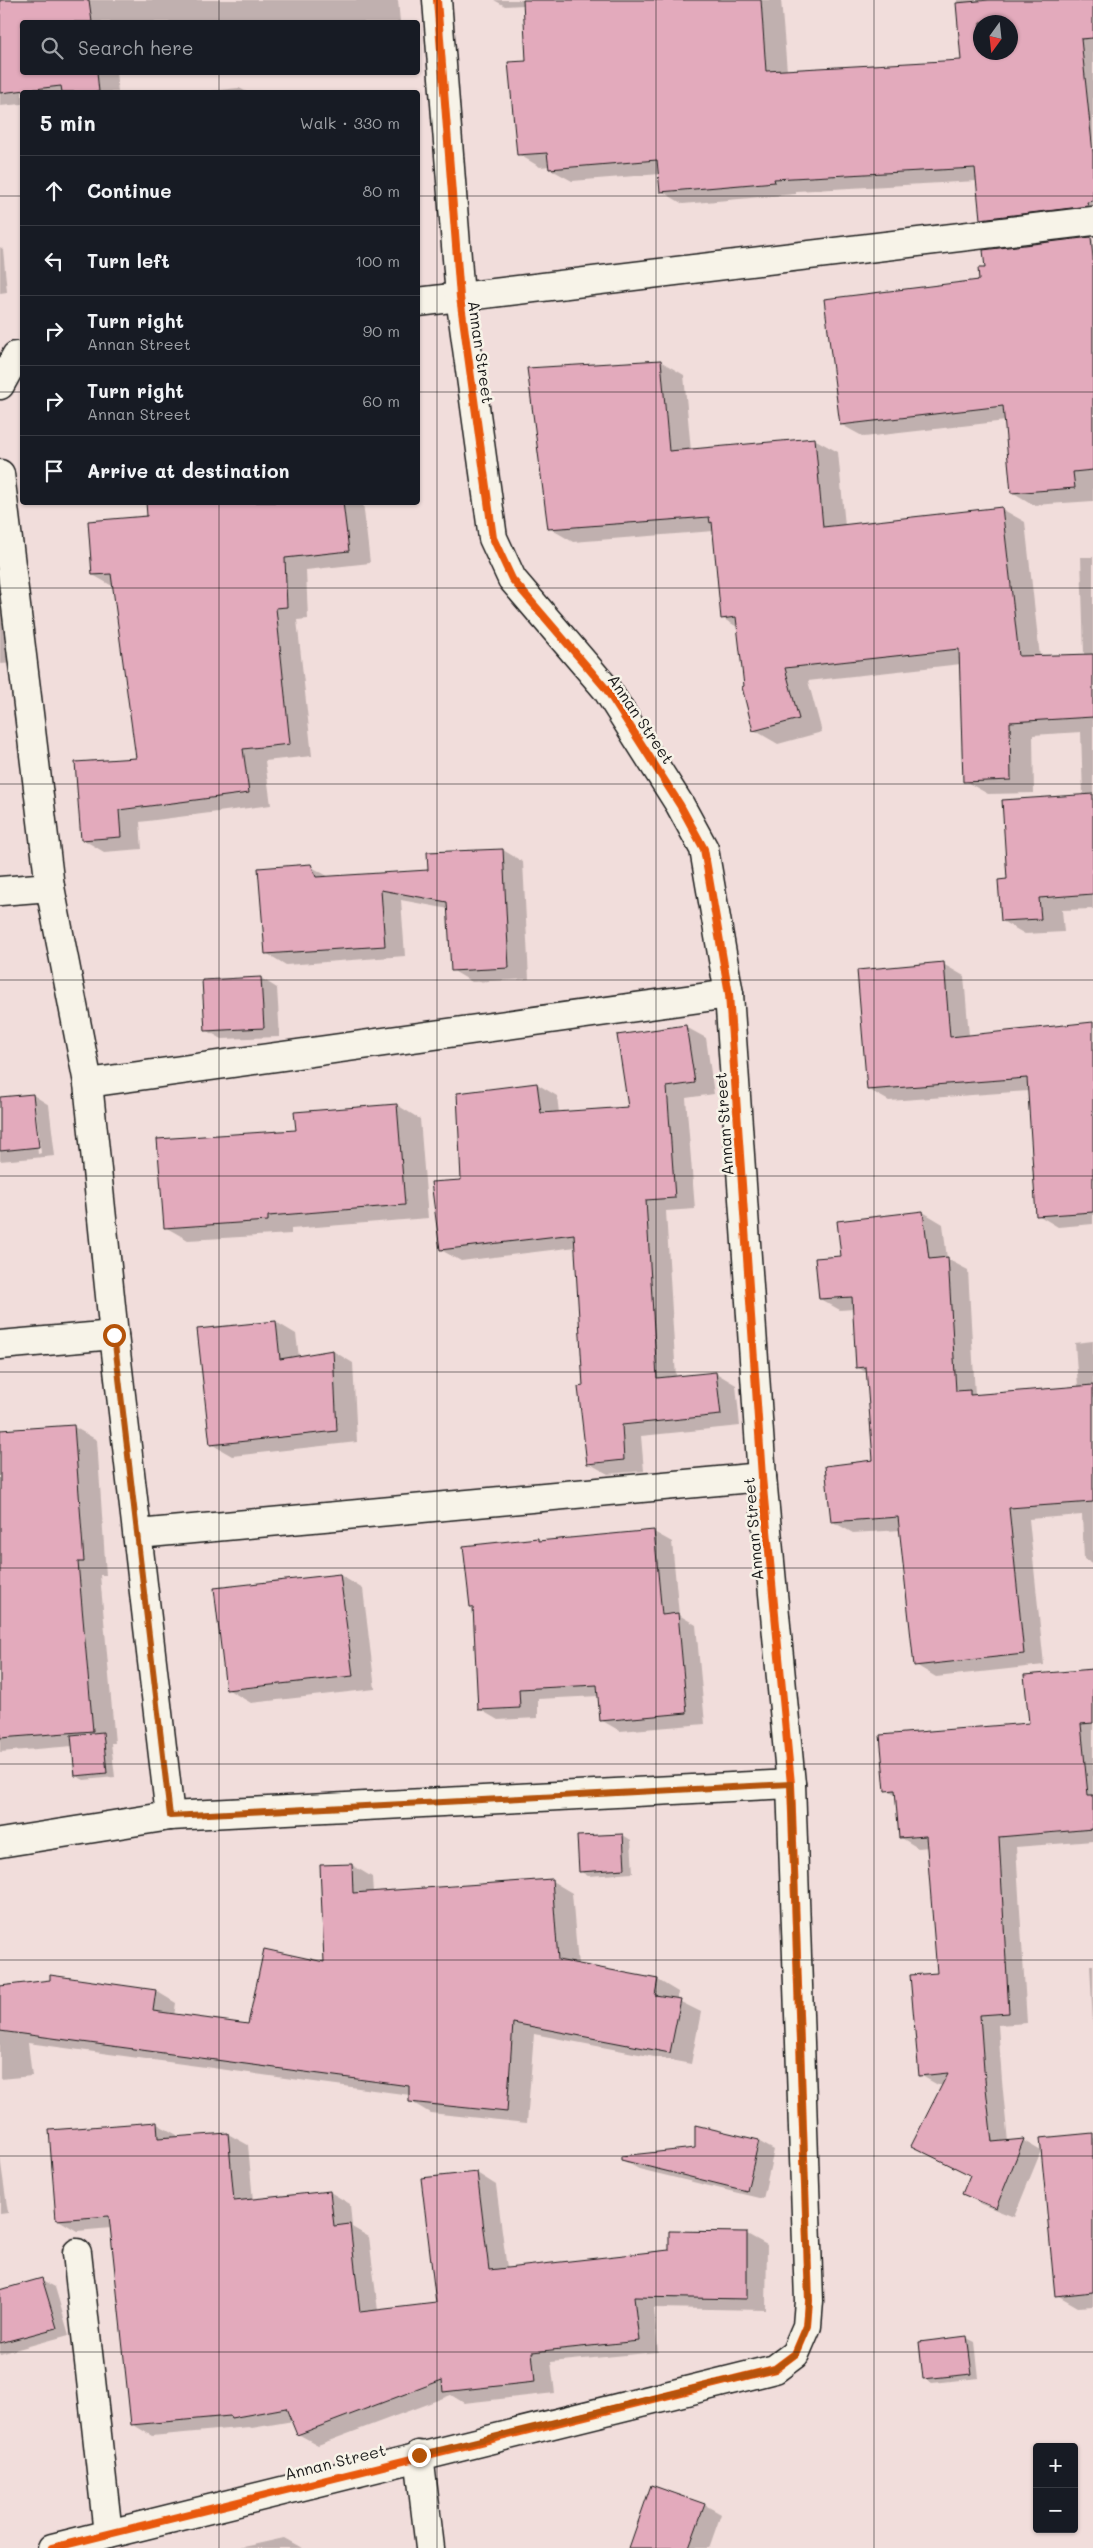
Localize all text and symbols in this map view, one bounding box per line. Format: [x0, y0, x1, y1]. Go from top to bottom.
north arrow [973, 15, 1018, 60]
search box [20, 20, 420, 75]
icon: search [38, 34, 66, 62]
text: Search here [78, 35, 194, 60]
text: 5 min [40, 109, 96, 136]
text: Walk · 330 m [300, 112, 400, 133]
icon: ahead [40, 177, 68, 205]
text: Continue [87, 178, 172, 203]
text: 80 m [363, 180, 400, 201]
icon: left [40, 247, 68, 275]
text: Turn left [87, 248, 170, 273]
text: 100 m [355, 250, 400, 271]
street label: Annan Street [464, 299, 499, 405]
text: Turn right [87, 308, 184, 333]
icon: right [40, 317, 68, 345]
text: 90 m [363, 320, 400, 341]
text: Annan Street [87, 333, 191, 354]
text: Turn right [87, 378, 184, 403]
icon: right [40, 387, 68, 415]
text: 60 m [363, 390, 400, 411]
text: Annan Street [87, 403, 191, 424]
icon: arrive [40, 457, 68, 485]
text: Arrive at destination [87, 458, 290, 483]
street label: Annan Street [604, 670, 679, 768]
street label: Annan Street [709, 1072, 738, 1176]
route start [103, 1324, 126, 1347]
street label: Annan Street [738, 1476, 767, 1582]
street label: Annan Street [282, 2439, 388, 2484]
map controls [1033, 2443, 1078, 2533]
button: + [1033, 2443, 1078, 2488]
route end [408, 2444, 431, 2467]
button: − [1033, 2488, 1078, 2533]

